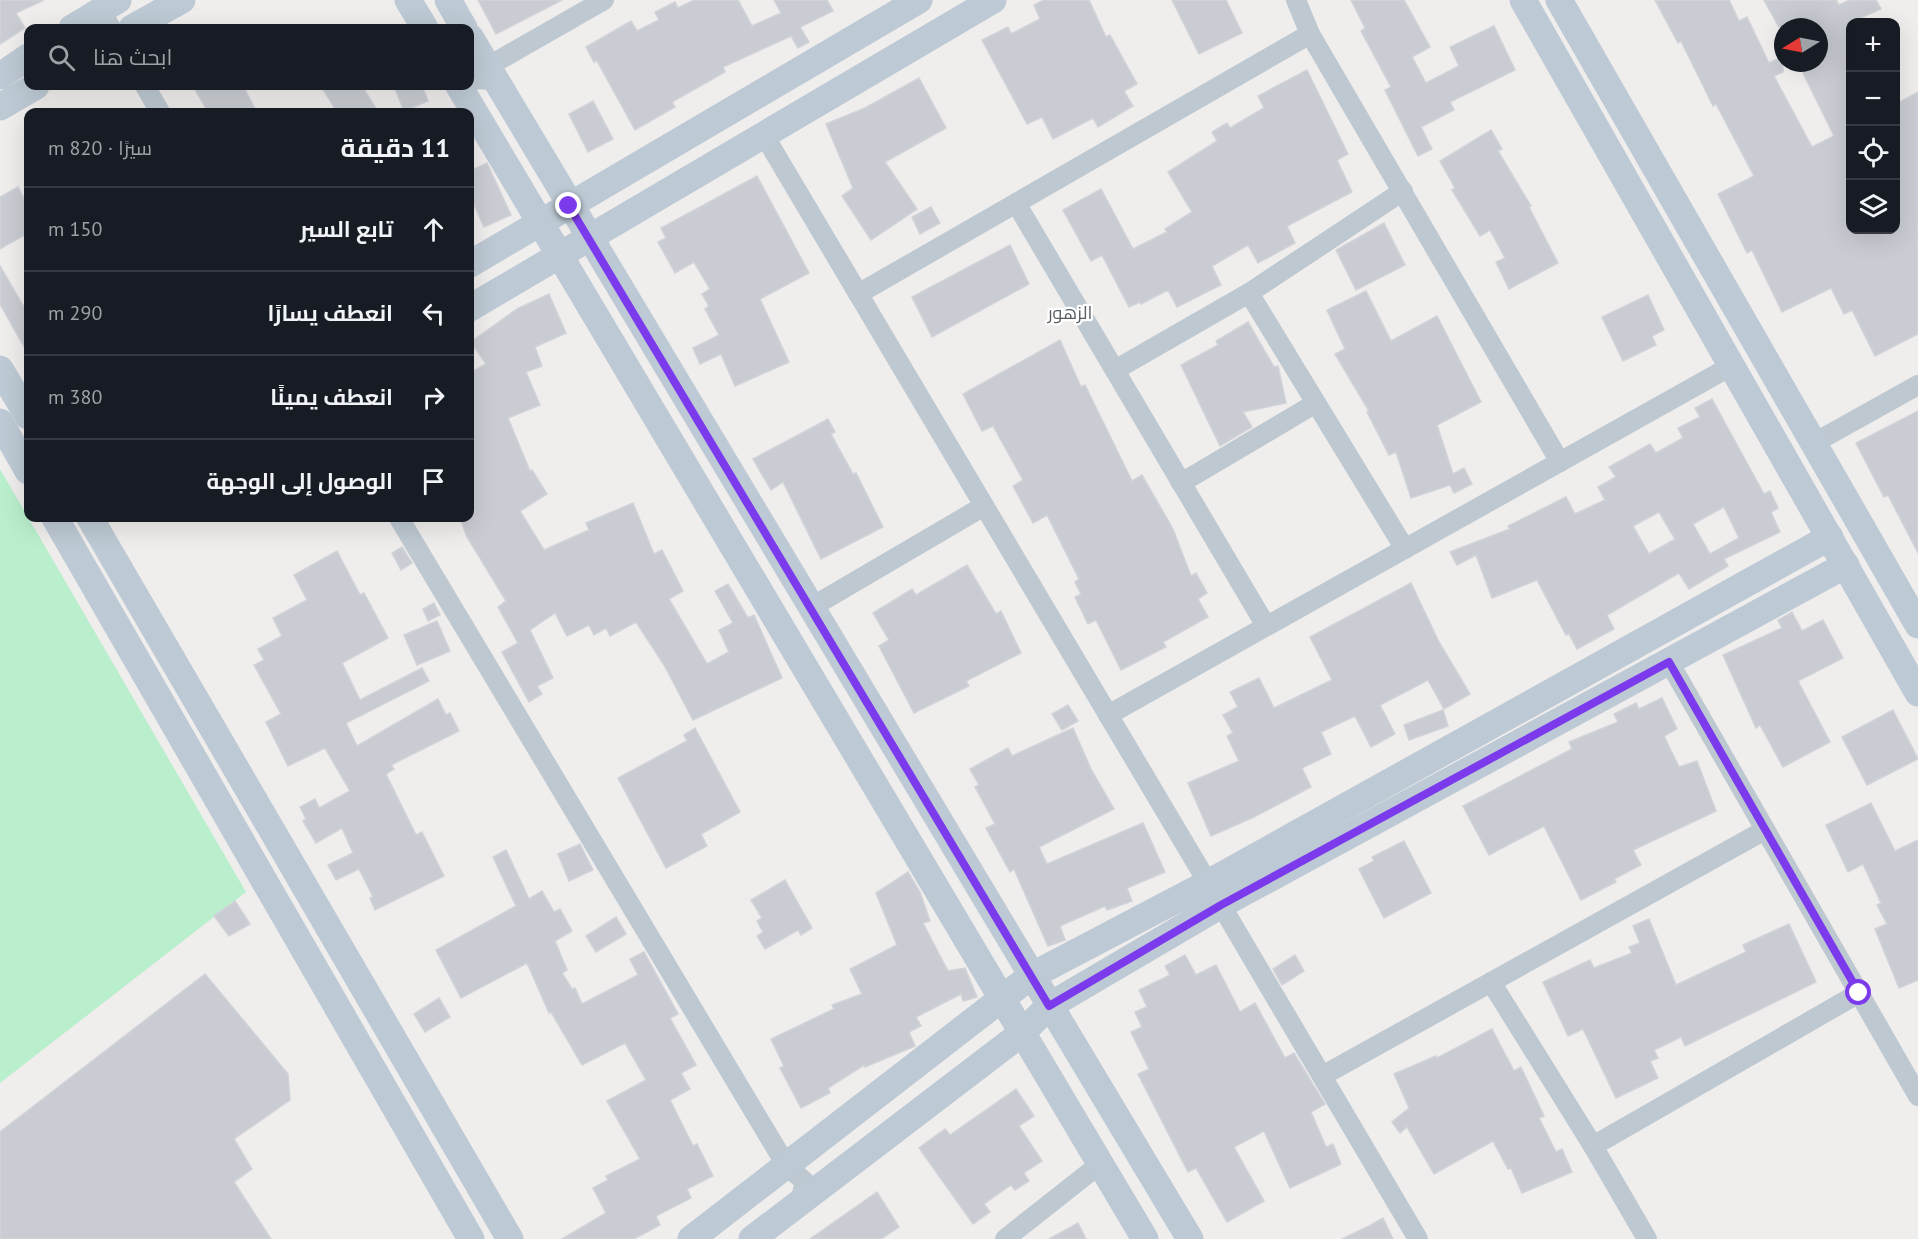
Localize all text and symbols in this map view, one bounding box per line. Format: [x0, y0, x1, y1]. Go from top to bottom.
north arrow [1774, 18, 1828, 72]
map controls [1846, 18, 1900, 234]
button: + [1846, 18, 1900, 72]
search box [24, 24, 474, 90]
icon: search [45, 41, 78, 74]
text: ابحث هنا [93, 43, 172, 71]
button: − [1846, 72, 1900, 126]
button: locate [1846, 126, 1900, 180]
text: 11 دقيقة [340, 131, 450, 164]
text: سيرًا · 820 m [48, 135, 152, 161]
button: layers [1846, 180, 1900, 234]
route end [555, 192, 581, 218]
icon: ahead [417, 213, 450, 246]
text: تابع السير [300, 215, 393, 243]
text: 150 m [48, 216, 102, 242]
icon: left [417, 297, 450, 330]
text: انعطف يسارًا [267, 299, 393, 327]
text: 290 m [48, 300, 102, 326]
district label: الزهور [1047, 301, 1092, 324]
icon: right [417, 381, 450, 414]
text: انعطف يمينًا [270, 383, 393, 411]
text: 380 m [48, 384, 102, 410]
icon: arrive [417, 465, 450, 498]
text: الوصول إلى الوجهة [207, 467, 393, 495]
route start [1845, 979, 1871, 1005]

